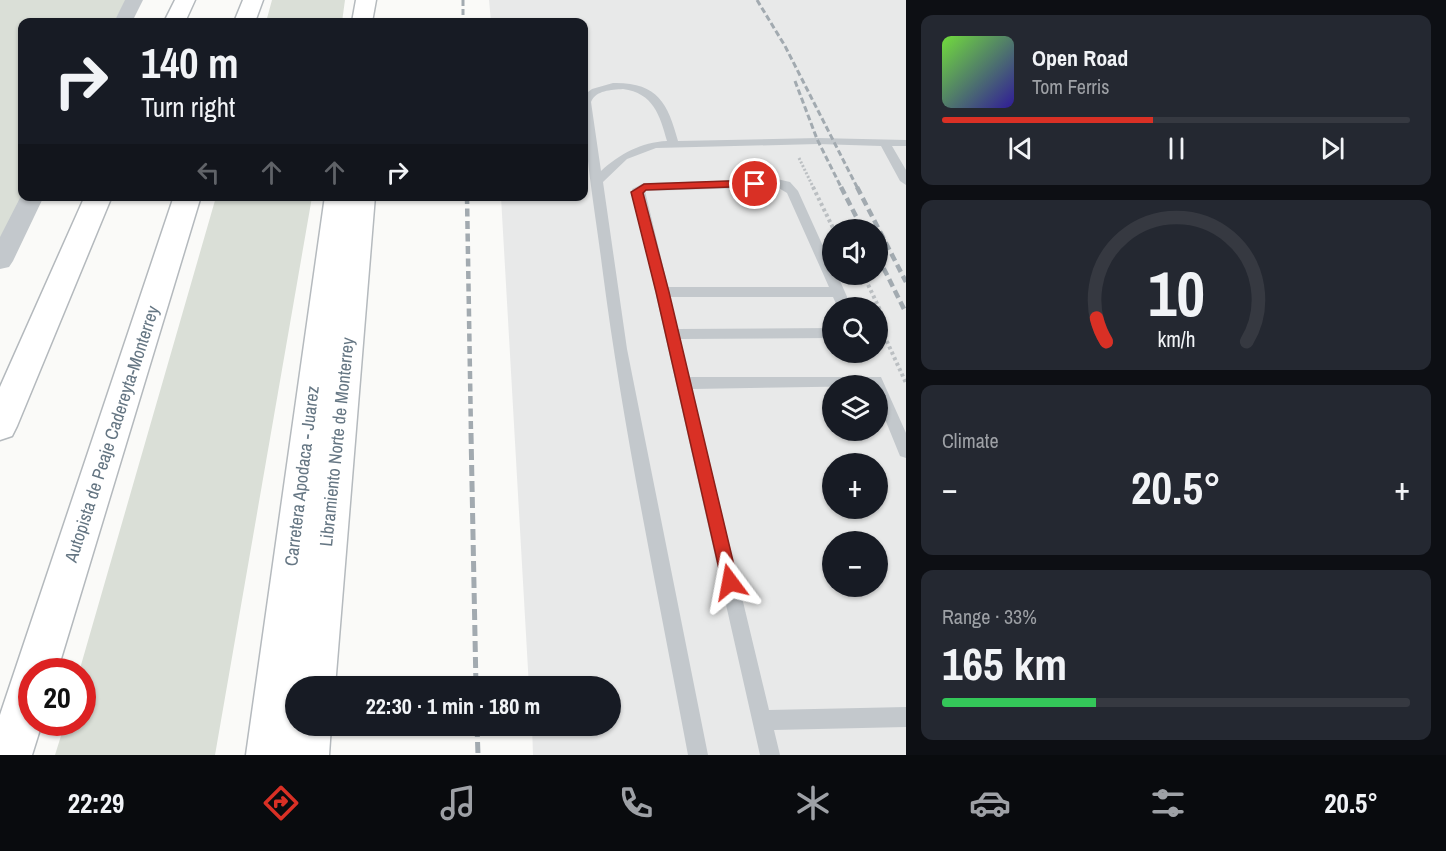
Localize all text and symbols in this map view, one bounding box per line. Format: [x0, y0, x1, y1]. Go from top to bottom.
text: 140 m [141, 35, 239, 91]
icon: right [42, 42, 120, 120]
text: Open Road [1032, 43, 1128, 73]
text: Tom Ferris [1032, 73, 1110, 100]
text: Turn right [141, 89, 235, 125]
icon: previous [1004, 132, 1037, 165]
icon: pause [1160, 132, 1193, 165]
icon: next [1316, 132, 1349, 165]
icon: left [192, 156, 225, 189]
icon: ahead [255, 156, 288, 189]
icon: ahead [318, 156, 351, 189]
icon: right [381, 156, 414, 189]
pin [729, 158, 780, 209]
icon: arrive [738, 167, 771, 200]
map controls [822, 219, 888, 597]
button: sound [822, 219, 888, 285]
text: 10 [1148, 251, 1204, 335]
button: search [822, 297, 888, 363]
street label: Autopista de Peaje Cadereyta-Monterrey [58, 302, 165, 566]
text: km/h [1157, 325, 1195, 354]
street label: Libramiento Norte de Monterrey [313, 336, 360, 548]
button: layers [822, 375, 888, 441]
street label: Carretera Apodaca - Juarez [278, 384, 325, 567]
text: Climate [942, 427, 999, 454]
button: + [822, 453, 888, 519]
text: 20.5° [1131, 457, 1221, 518]
text: − [942, 466, 958, 510]
text: + [1394, 466, 1410, 510]
button: − [822, 531, 888, 597]
position arrow [698, 550, 762, 614]
text: Range · 33% [942, 603, 1037, 630]
text: 165 km [942, 633, 1067, 694]
speed limit sign: 20 [18, 658, 96, 736]
text: 22:30 · 1 min · 180 m [366, 691, 540, 721]
icon: directions [260, 782, 302, 824]
icon: music [437, 782, 479, 824]
icon: phone [615, 782, 657, 824]
icon: climate [792, 782, 834, 824]
icon: car [969, 782, 1011, 824]
icon: filters [1147, 782, 1189, 824]
text: 22:29 [68, 785, 124, 821]
text: 20.5° [1324, 785, 1378, 821]

